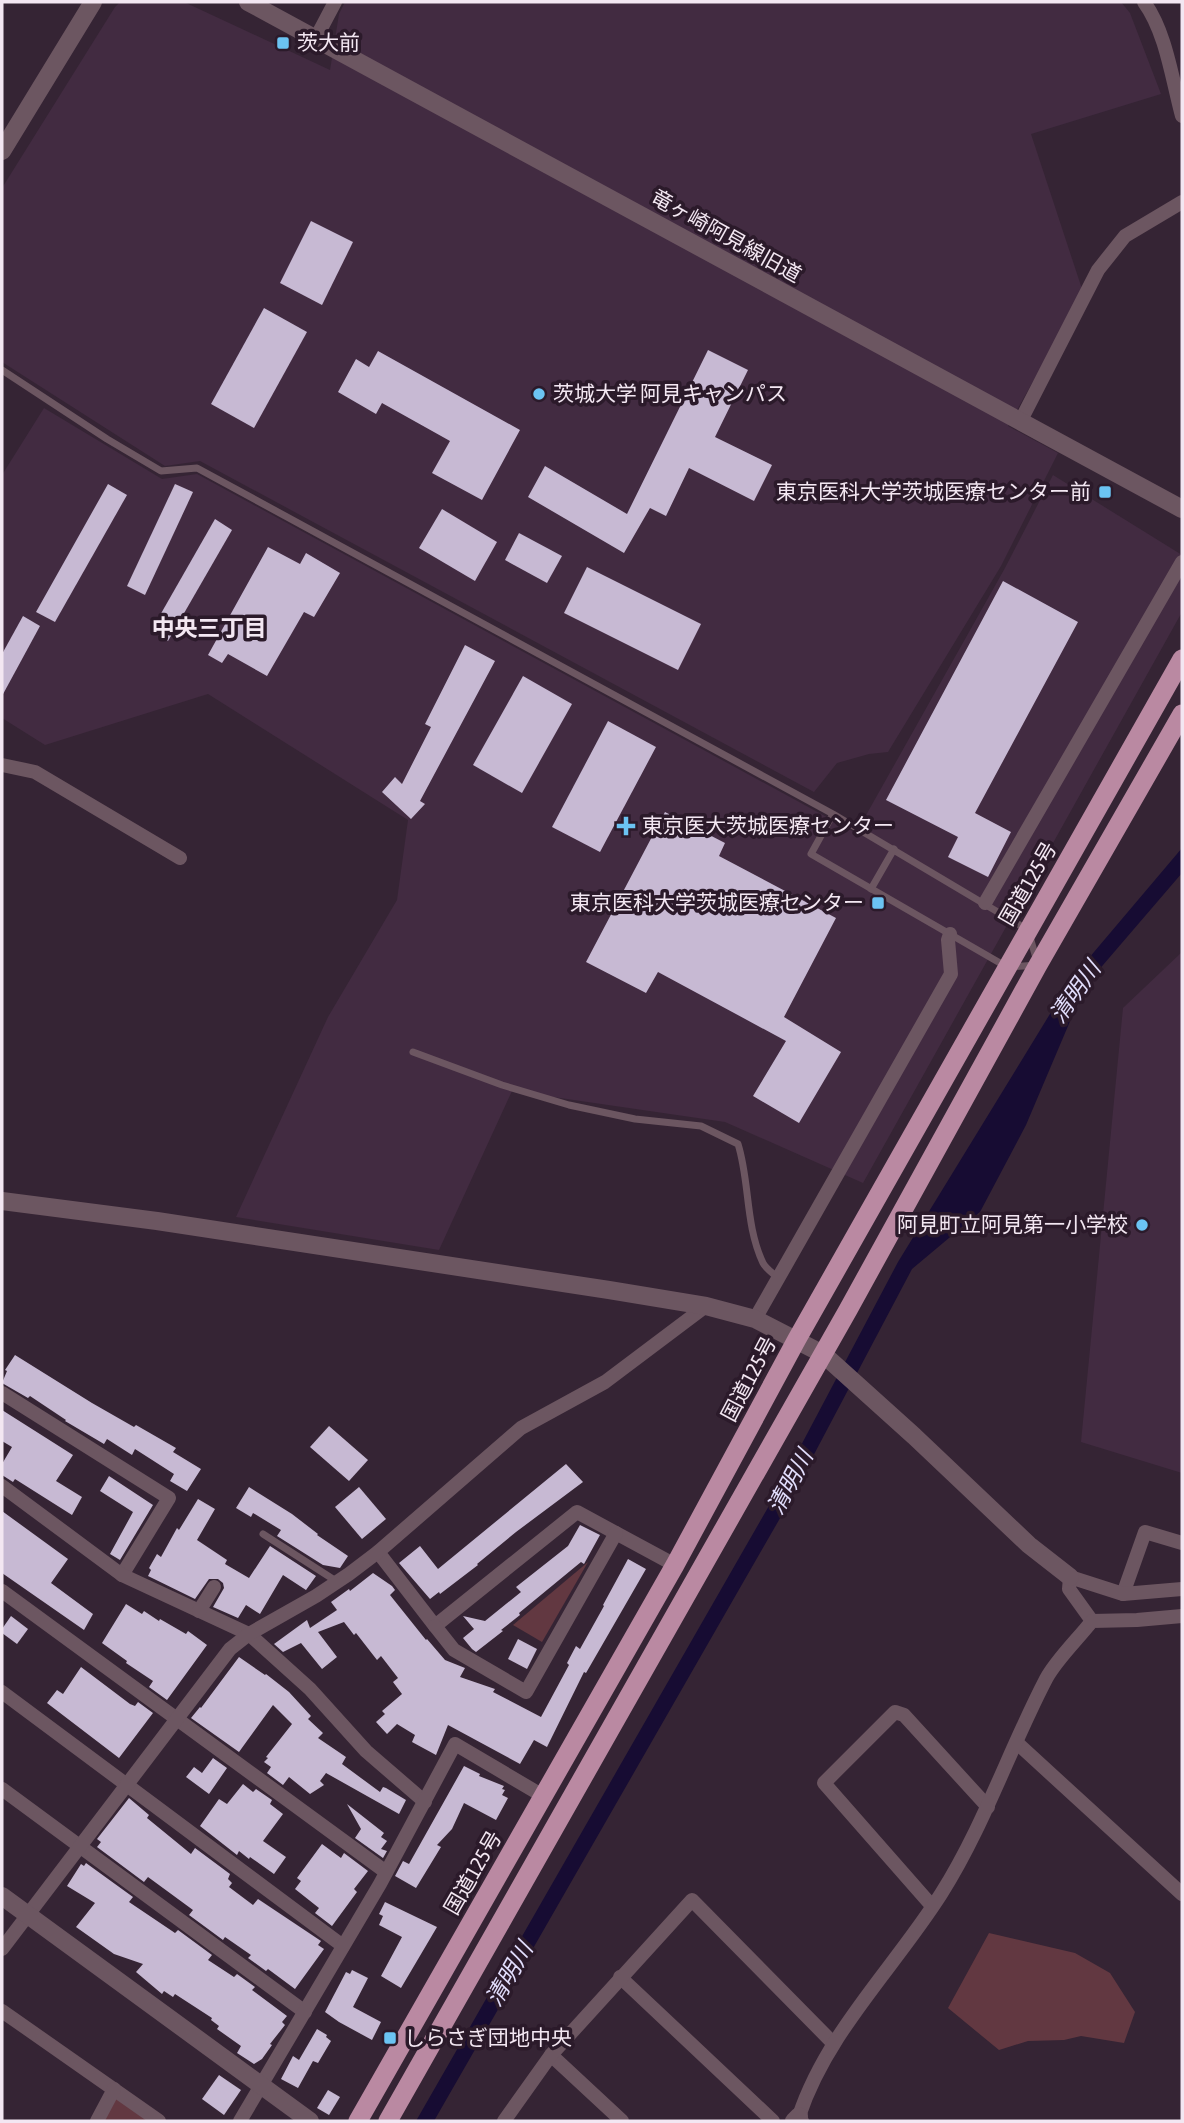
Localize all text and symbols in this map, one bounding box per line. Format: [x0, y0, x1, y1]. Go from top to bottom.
place label: 茨大前 [297, 30, 360, 54]
marker: 茨大前 [275, 35, 291, 51]
street label: 竜ヶ崎阿見線旧道 [647, 184, 806, 286]
place label: 茨城大学 阿見キャンパス [553, 381, 787, 405]
marker: 茨城大学 阿見キャンパス [531, 386, 547, 402]
place label: 東京医科大学茨城医療センター前 [776, 479, 1091, 503]
marker: 東京医科大学茨城医療センター前 [1097, 484, 1113, 500]
district label: 中央三丁目 [152, 615, 267, 641]
place label: 東京医大茨城医療センター [642, 813, 894, 837]
marker: 東京医大茨城医療センター [616, 816, 636, 836]
street label: 国道125号 [994, 837, 1061, 930]
place label: 東京医科大学茨城医療センター [570, 890, 864, 914]
marker: 東京医科大学茨城医療センター [870, 895, 886, 911]
water label: 清明川 [1045, 954, 1107, 1028]
place label: 阿見町立阿見第一小学校 [897, 1212, 1128, 1236]
marker: 阿見町立阿見第一小学校 [1134, 1217, 1150, 1233]
street label: 国道125号 [716, 1332, 780, 1425]
water label: 清明川 [762, 1443, 819, 1519]
street label: 国道125号 [439, 1826, 506, 1919]
water label: 清明川 [480, 1935, 539, 2010]
place label: しらさぎ団地中央 [404, 2025, 572, 2049]
marker: しらさぎ団地中央 [382, 2030, 398, 2046]

